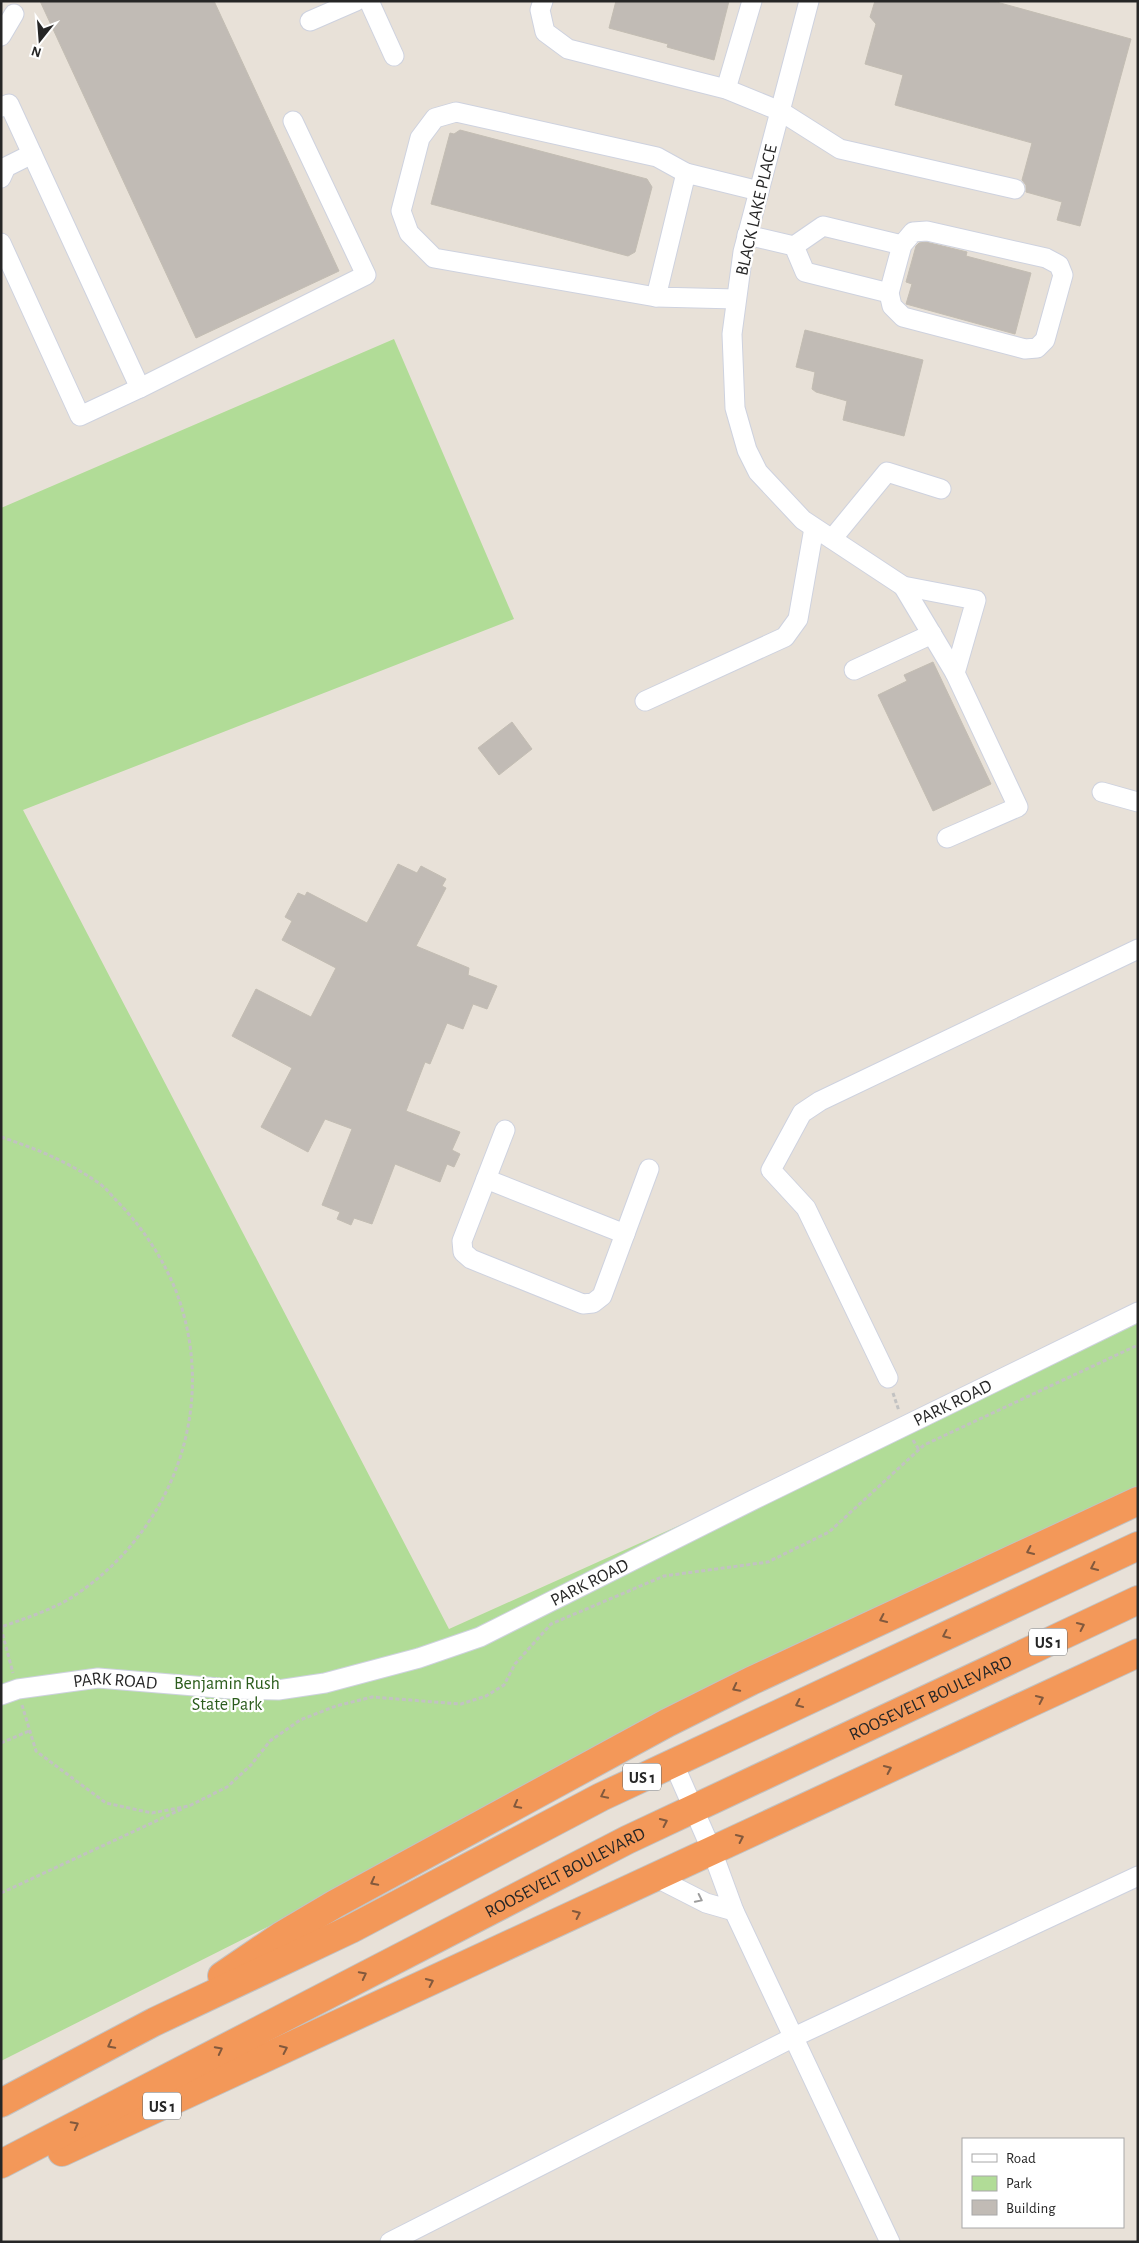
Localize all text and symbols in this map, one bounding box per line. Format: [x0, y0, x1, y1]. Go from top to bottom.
north arrow [15, 15, 65, 65]
text: N [30, 43, 43, 60]
street label: BLACK LAKE PLACE [733, 143, 781, 277]
street label: PARK ROAD [911, 1377, 995, 1430]
one-way arrow [1026, 1544, 1035, 1555]
street label: PARK ROAD [548, 1556, 632, 1610]
one-way arrow [1090, 1560, 1099, 1570]
one-way arrow [879, 1613, 888, 1624]
one-way arrow [1076, 1622, 1085, 1632]
road number: US 1 [1029, 1628, 1067, 1655]
one-way arrow [942, 1629, 951, 1639]
street label: ROOSEVELT BOULEVARD [847, 1653, 1015, 1744]
street label: PARK ROAD [72, 1670, 158, 1693]
park label: Benjamin Rush State Park [174, 1675, 280, 1714]
one-way arrow [732, 1682, 741, 1692]
one-way arrow [1035, 1694, 1044, 1705]
one-way arrow [795, 1697, 804, 1708]
road number: US 1 [623, 1764, 661, 1790]
one-way arrow [883, 1765, 892, 1776]
one-way arrow [600, 1789, 609, 1799]
one-way arrow [513, 1799, 522, 1809]
one-way arrow [659, 1818, 668, 1828]
street label: ROOSEVELT BOULEVARD [482, 1825, 648, 1922]
one-way arrow [735, 1833, 744, 1844]
one-way arrow [370, 1876, 379, 1886]
one-way arrow [693, 1893, 702, 1903]
one-way arrow [572, 1909, 581, 1920]
one-way arrow [358, 1971, 367, 1981]
one-way arrow [425, 1978, 434, 1988]
one-way arrow [108, 2039, 117, 2049]
one-way arrow [279, 2045, 288, 2056]
one-way arrow [214, 2046, 223, 2056]
road number: US 1 [143, 2092, 181, 2120]
one-way arrow [70, 2121, 79, 2131]
legend [962, 2138, 1124, 2228]
text: Road [1006, 2151, 1036, 2166]
text: Park [1006, 2176, 1032, 2191]
text: Building [1006, 2201, 1056, 2216]

